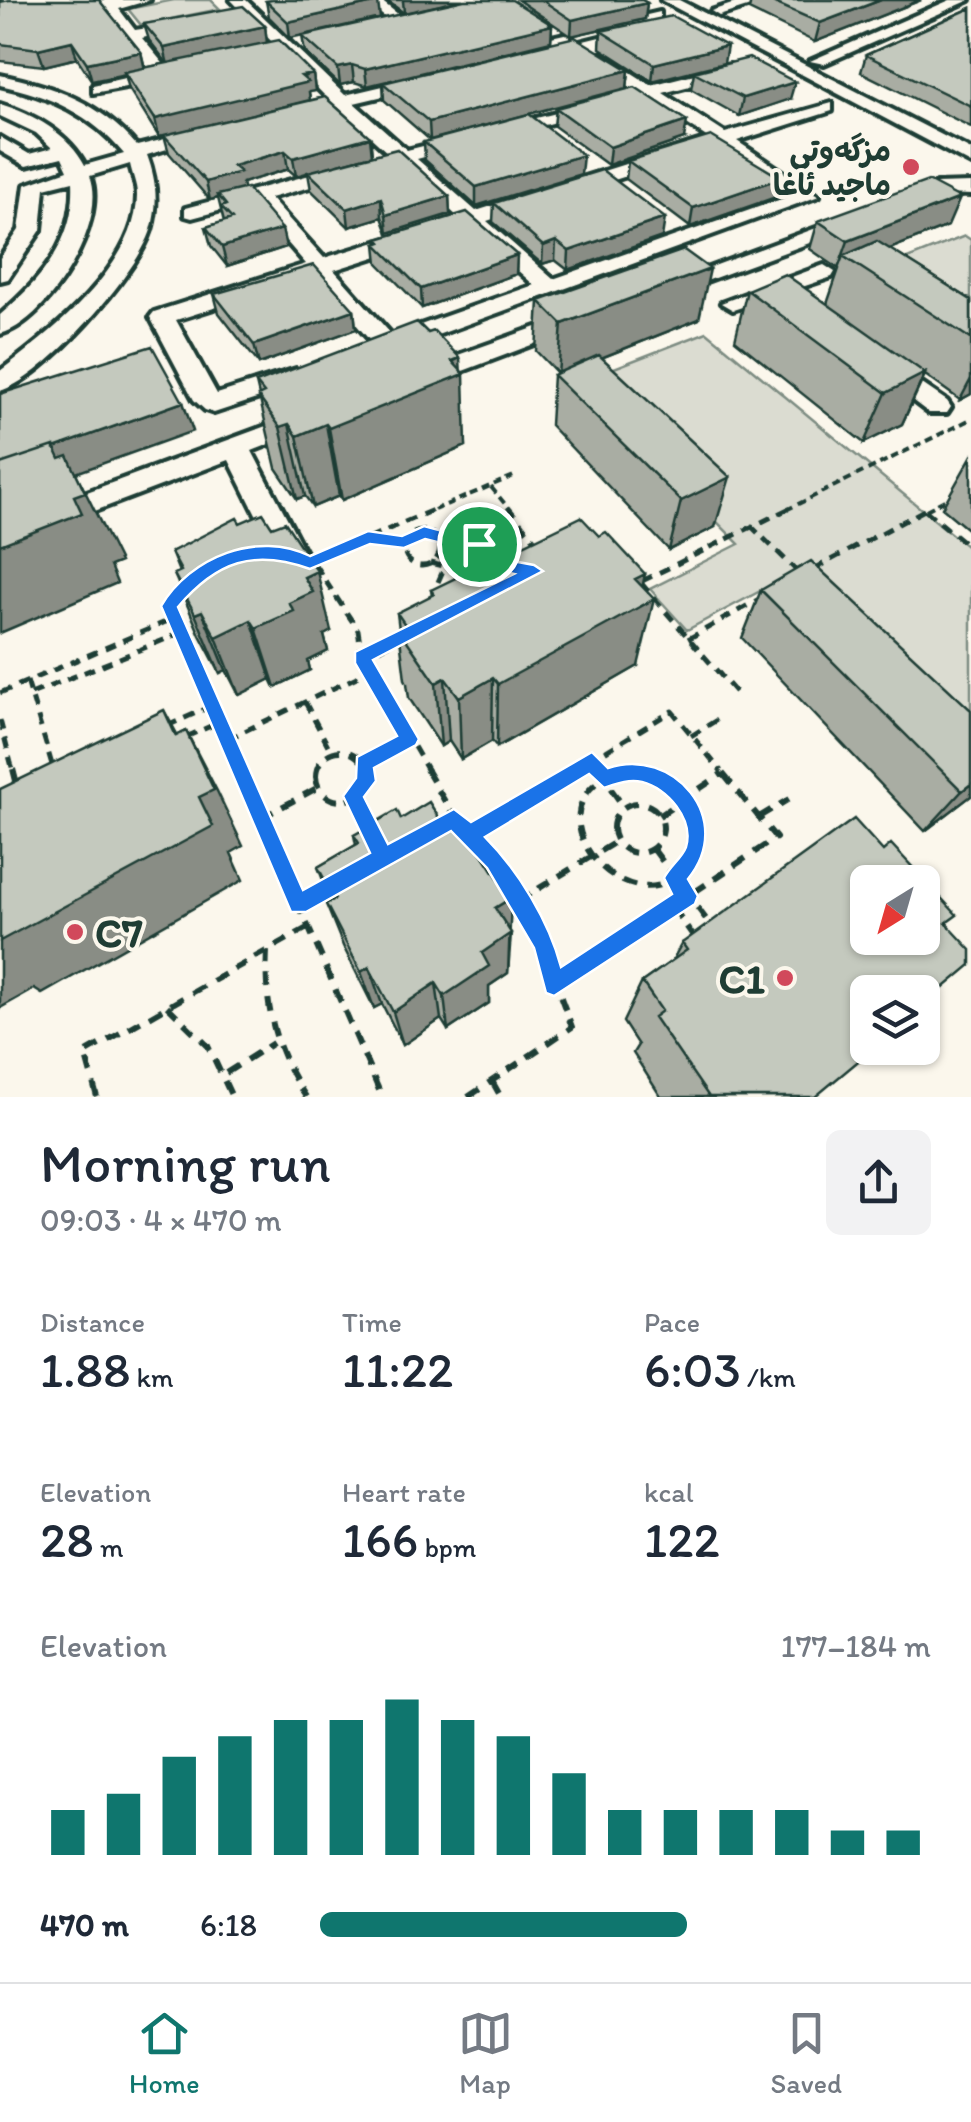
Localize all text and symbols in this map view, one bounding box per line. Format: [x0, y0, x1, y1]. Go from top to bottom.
place label: مزگەوتی ماجید ئاغا [773, 132, 891, 203]
marker: مزگەوتی ماجید ئاغا [900, 156, 922, 178]
pin [437, 502, 522, 587]
icon: arrive [452, 517, 507, 572]
north arrow [850, 865, 940, 955]
map controls [850, 865, 940, 1065]
place label: C7 [95, 907, 143, 958]
marker: C7 [64, 921, 86, 943]
place label: C1 [719, 953, 766, 1004]
marker: C1 [774, 967, 796, 989]
button: layers [850, 975, 940, 1065]
text: Morning run [40, 1130, 331, 1196]
button: share [826, 1130, 931, 1235]
text: 09:03 · 4 × 470 m [40, 1201, 282, 1239]
text: Distance [40, 1305, 145, 1339]
text: Time [342, 1305, 402, 1339]
text: Pace [644, 1305, 700, 1339]
text: 1.88 [40, 1339, 130, 1400]
text: 11:22 [342, 1339, 453, 1400]
text: 6:03 [644, 1339, 741, 1400]
text: km [130, 1360, 174, 1394]
text: /km [741, 1360, 796, 1394]
text: Elevation [40, 1475, 151, 1509]
text: Heart rate [342, 1475, 466, 1509]
text: kcal [644, 1475, 694, 1509]
text: 28 [40, 1509, 94, 1570]
text: 166 [342, 1509, 418, 1570]
text: 122 [644, 1509, 720, 1570]
text: m [94, 1530, 124, 1564]
text: bpm [418, 1530, 476, 1564]
text: Elevation [40, 1627, 167, 1665]
text: 177–184 m [781, 1627, 931, 1665]
text: 470 m [40, 1906, 129, 1944]
text: 6:18 [200, 1906, 257, 1944]
tab: Home [129, 2006, 200, 2100]
tab: Map [458, 2006, 513, 2100]
tab: Saved [771, 2006, 842, 2100]

